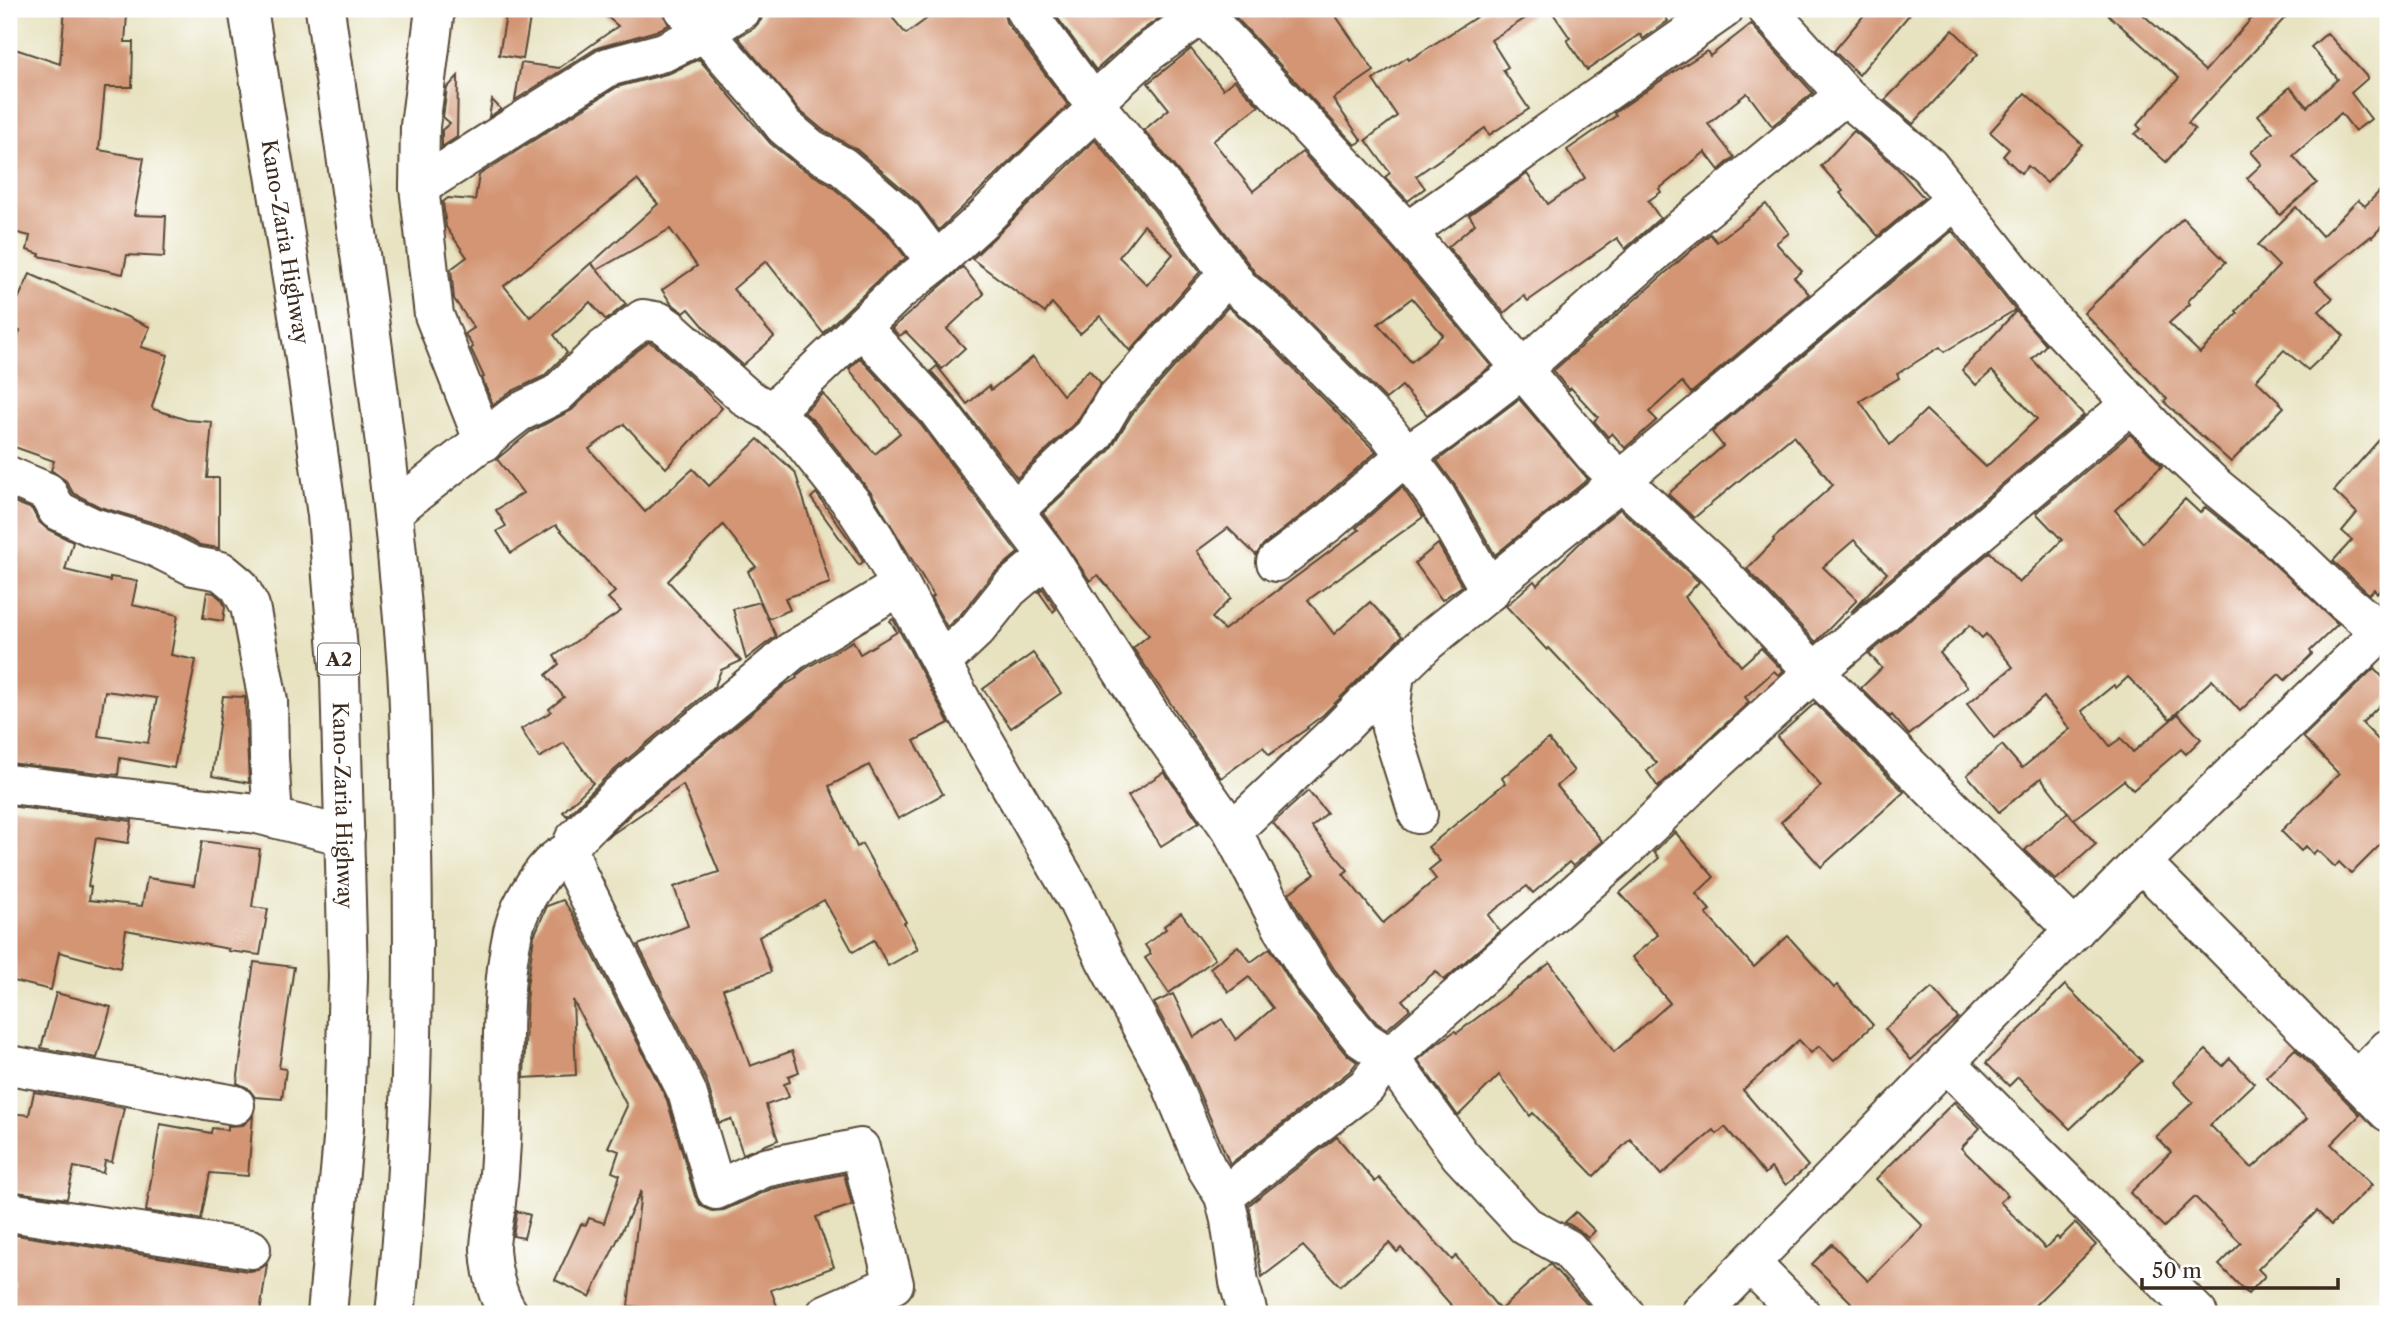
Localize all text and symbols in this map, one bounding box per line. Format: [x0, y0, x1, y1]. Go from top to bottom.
street label: Kano-Zaria Highway [257, 138, 315, 346]
road number: A2 [318, 644, 360, 674]
street label: Kano-Zaria Highway [328, 701, 359, 909]
scale bar [2142, 1246, 2338, 1290]
text: 50 m [2152, 1258, 2202, 1283]

